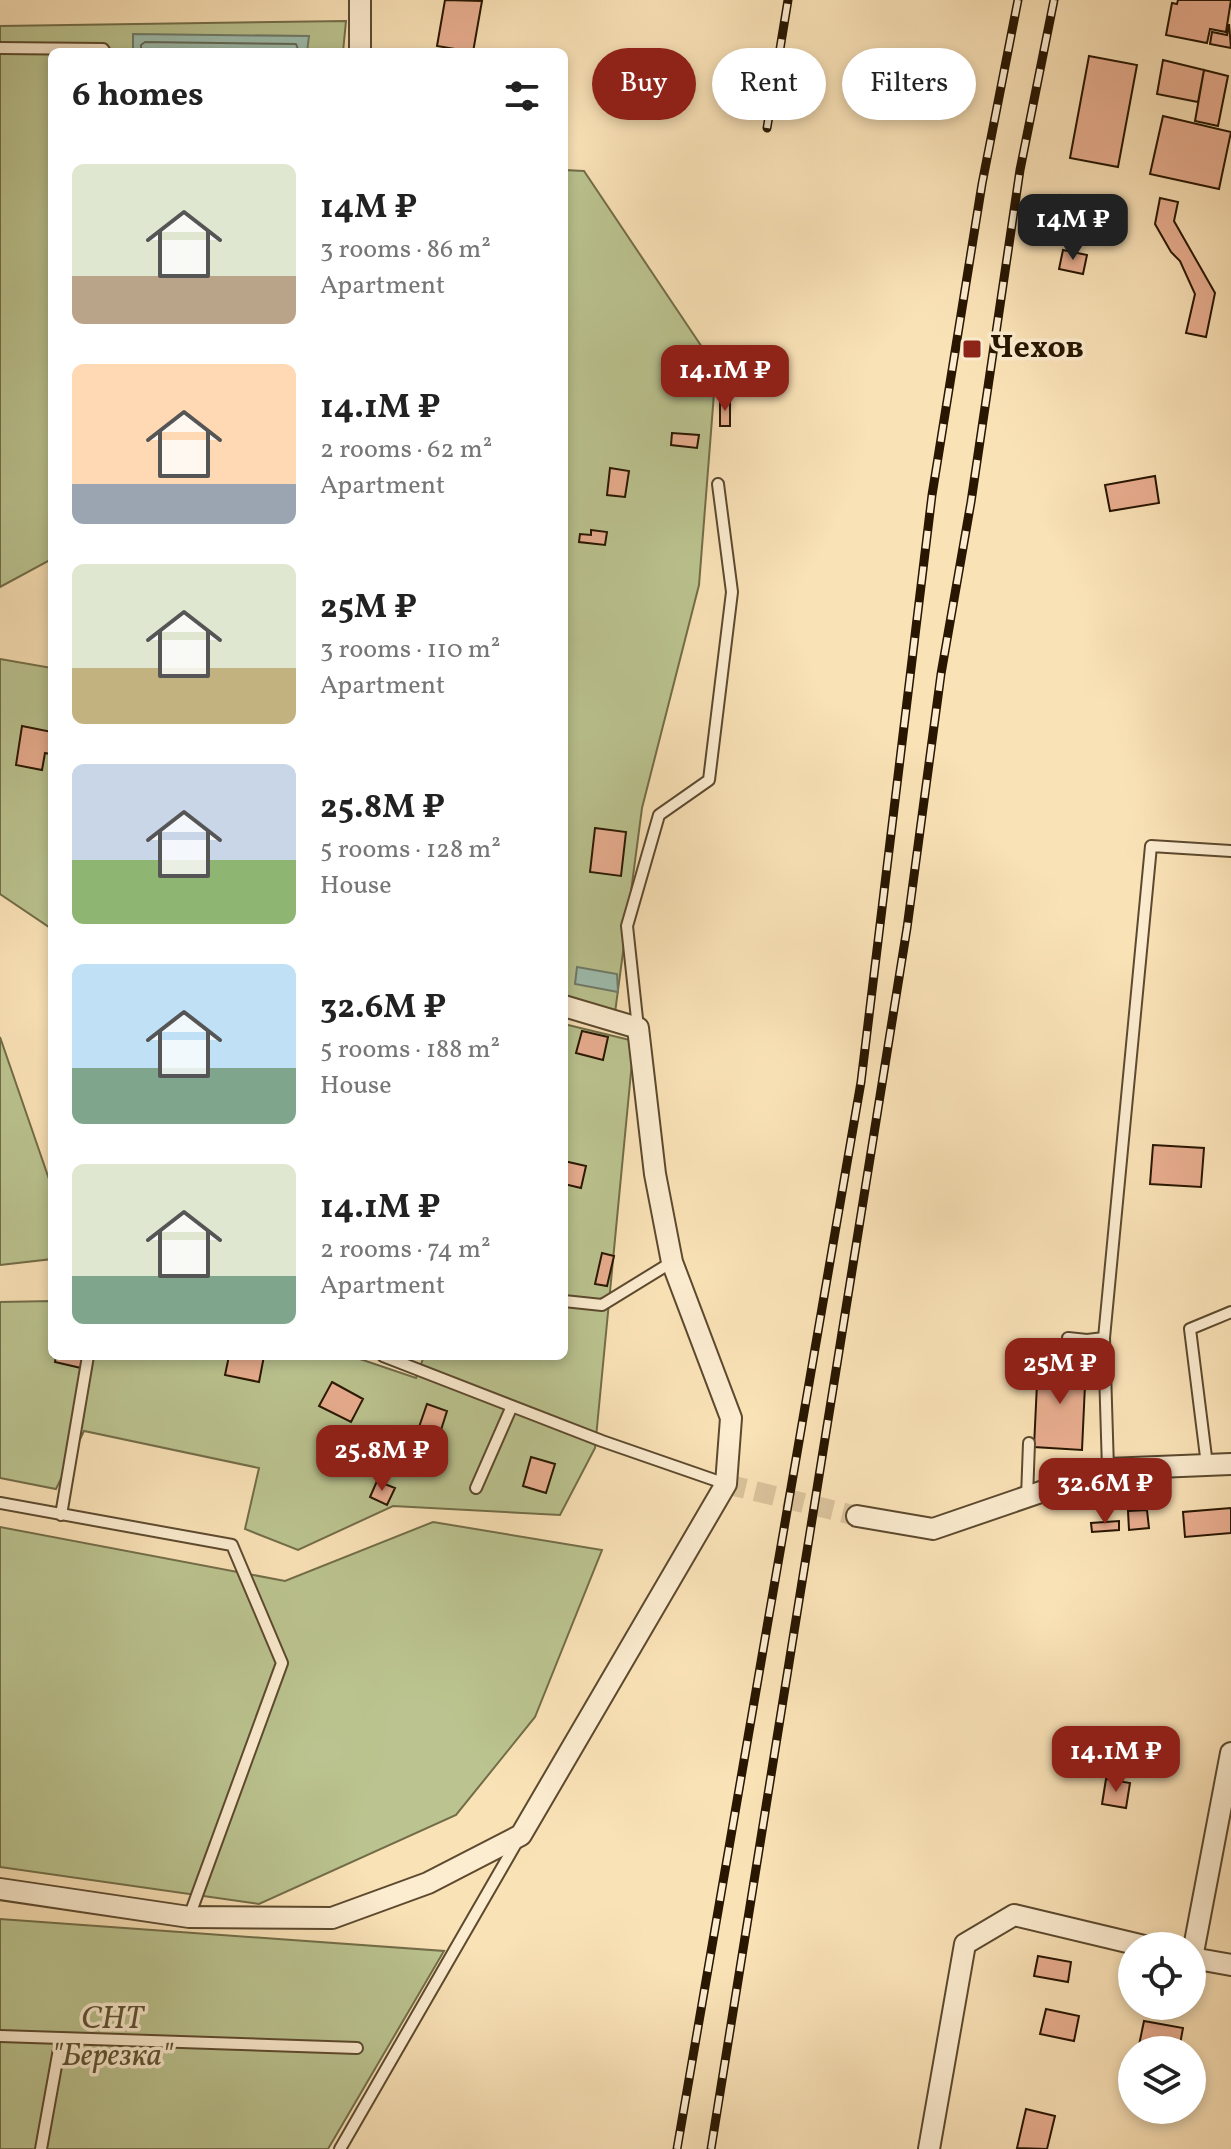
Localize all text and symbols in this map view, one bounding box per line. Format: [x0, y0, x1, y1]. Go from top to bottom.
chip: Buy [592, 48, 696, 120]
chip: Rent [712, 48, 826, 120]
chip: Filters [842, 48, 976, 120]
text: 6 homes [72, 73, 204, 120]
icon: filters [500, 74, 544, 118]
text: 14M ₽ [320, 185, 417, 232]
pin: 14M ₽ [1017, 194, 1129, 262]
icon: home [136, 196, 232, 292]
text: 14M ₽ [1036, 202, 1110, 238]
text: 3 rooms · 86 m² [320, 232, 491, 268]
text: Apartment [320, 268, 445, 304]
place label: Чехов [990, 327, 1084, 371]
marker: Чехов [961, 338, 983, 360]
pin: 14.1M ₽ [651, 345, 799, 413]
text: 14.1M ₽ [679, 353, 771, 389]
text: 14.1M ₽ [320, 385, 441, 432]
icon: home [136, 396, 232, 492]
text: 2 rooms · 62 m² [320, 432, 492, 468]
text: Apartment [320, 468, 445, 504]
text: 25M ₽ [320, 585, 417, 632]
icon: home [136, 596, 232, 692]
text: 3 rooms · 110 m² [320, 632, 500, 668]
text: Apartment [320, 668, 445, 704]
text: 25.8M ₽ [320, 785, 445, 832]
icon: home [136, 796, 232, 892]
text: 5 rooms · 128 m² [320, 832, 501, 868]
text: House [320, 868, 392, 904]
text: 32.6M ₽ [320, 985, 446, 1032]
icon: home [136, 996, 232, 1092]
text: 5 rooms · 188 m² [320, 1032, 500, 1068]
text: House [320, 1068, 392, 1104]
text: 14.1M ₽ [320, 1185, 441, 1232]
icon: home [136, 1196, 232, 1292]
text: 2 rooms · 74 m² [320, 1232, 491, 1268]
text: Apartment [320, 1268, 445, 1304]
pin: 25M ₽ [1004, 1338, 1116, 1406]
text: 25M ₽ [1023, 1346, 1097, 1382]
pin: 25.8M ₽ [308, 1425, 456, 1493]
text: 25.8M ₽ [334, 1433, 430, 1469]
pin: 32.6M ₽ [1031, 1458, 1179, 1526]
text: 32.6M ₽ [1057, 1466, 1153, 1502]
pin: 14.1M ₽ [1042, 1726, 1190, 1794]
text: 14.1M ₽ [1070, 1734, 1162, 1770]
map controls [1118, 1932, 1206, 2124]
button: locate [1118, 1932, 1206, 2020]
park label: СНТ "Березка" [52, 1998, 174, 2079]
button: layers [1118, 2036, 1206, 2124]

